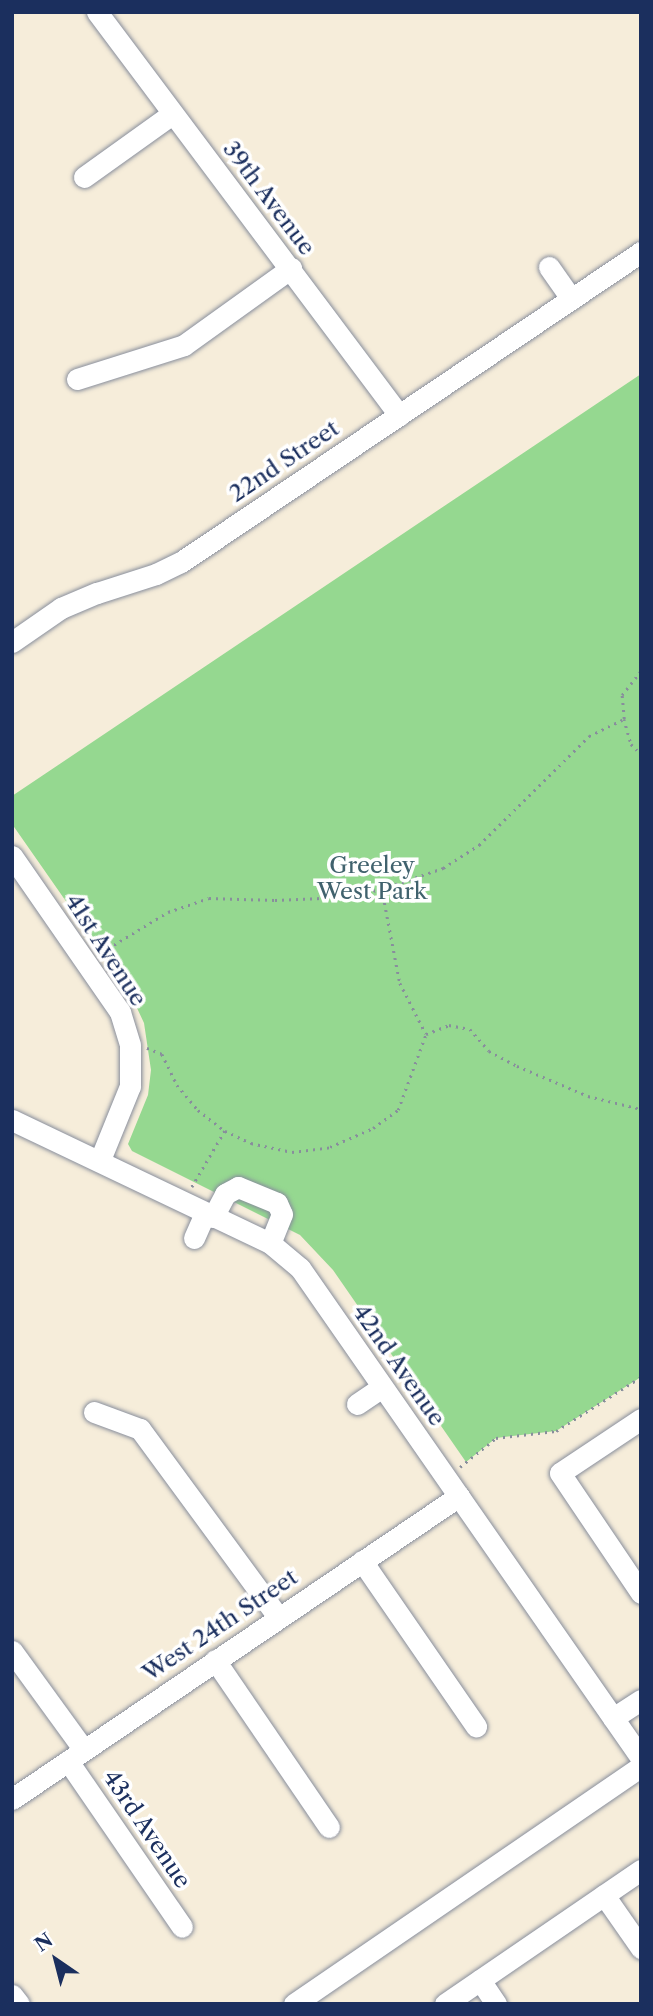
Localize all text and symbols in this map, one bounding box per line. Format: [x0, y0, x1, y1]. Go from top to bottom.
street label: 39th Avenue [217, 135, 321, 261]
street label: 22nd Street [224, 414, 344, 508]
park label: Greeley West Park [317, 851, 427, 905]
street label: 41st Avenue [59, 888, 153, 1012]
street label: 42nd Avenue [347, 1299, 451, 1431]
street label: West 24th Street [137, 1563, 303, 1687]
street label: 43rd Avenue [97, 1764, 197, 1894]
north arrow [21, 1925, 91, 1995]
text: N [30, 1928, 57, 1957]

